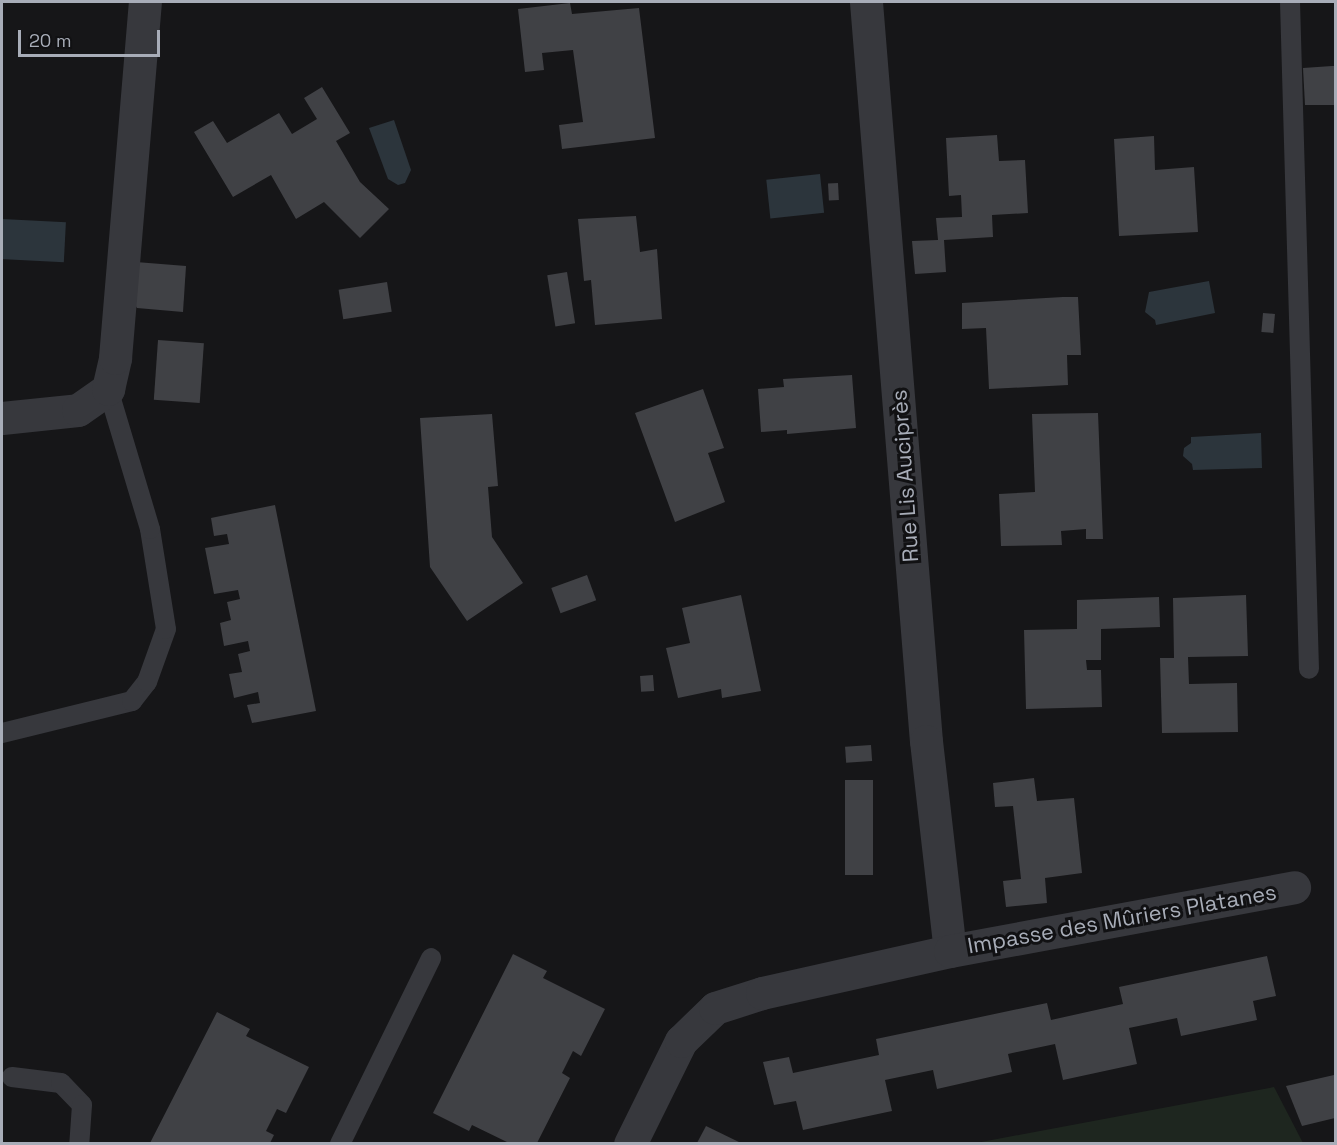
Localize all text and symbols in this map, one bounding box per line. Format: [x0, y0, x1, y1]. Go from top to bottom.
scale bar [21, 18, 164, 56]
text: 20 m [29, 29, 72, 52]
street label: Rue Lis Auciprès [886, 389, 924, 563]
street label: Impasse des Mûriers Platanes [965, 879, 1279, 959]

